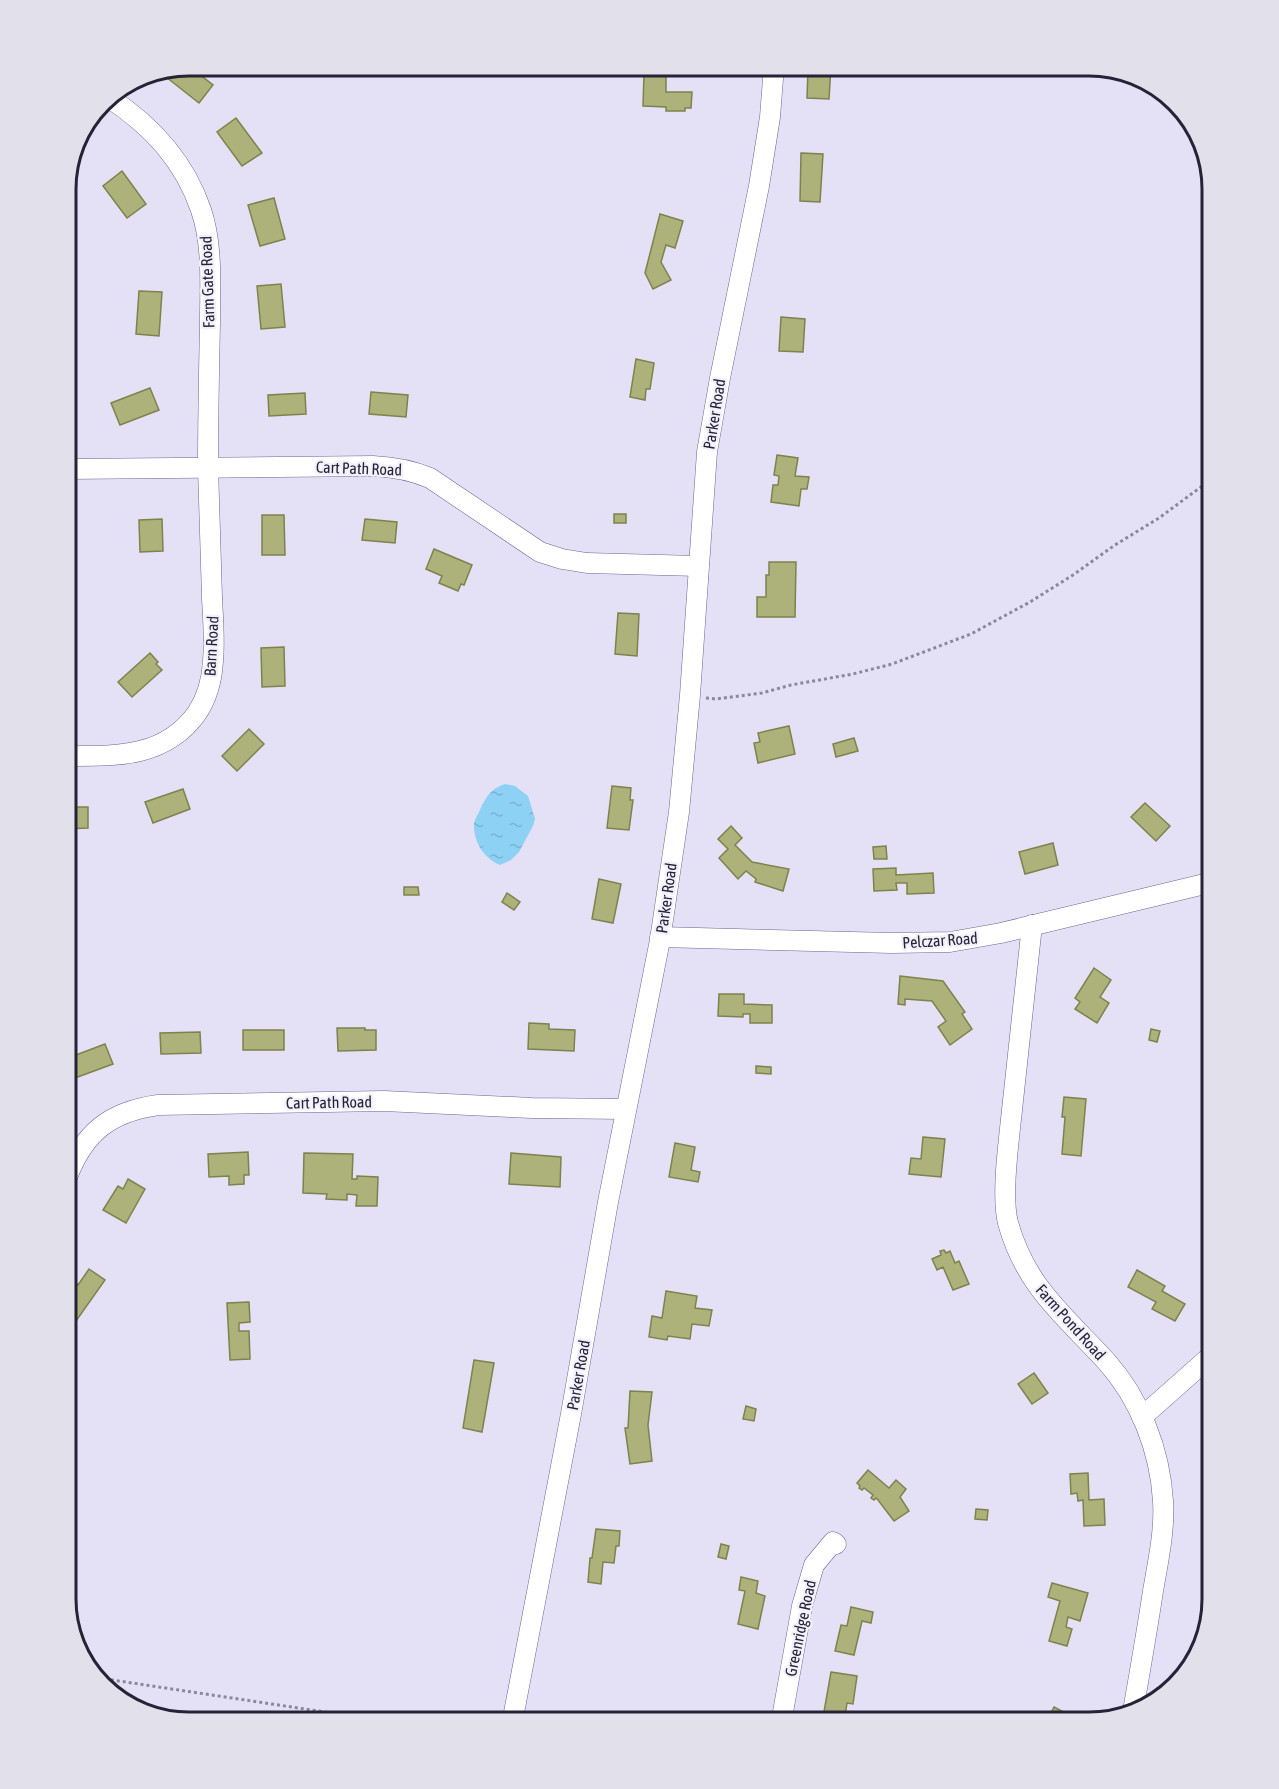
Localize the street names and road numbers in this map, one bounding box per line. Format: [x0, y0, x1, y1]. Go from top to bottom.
street label: Farm Gate Road [196, 236, 218, 328]
street label: Parker Road [700, 377, 728, 451]
street label: Cart Path Road [316, 458, 402, 478]
street label: Barn Road [200, 615, 222, 677]
street label: Parker Road [652, 862, 680, 934]
street label: Pelczar Road [902, 928, 978, 952]
street label: Cart Path Road [286, 1092, 372, 1112]
street label: Farm Pond Road [1032, 1281, 1110, 1363]
street label: Parker Road [563, 1338, 593, 1412]
street label: Greenridge Road [781, 1578, 820, 1678]

